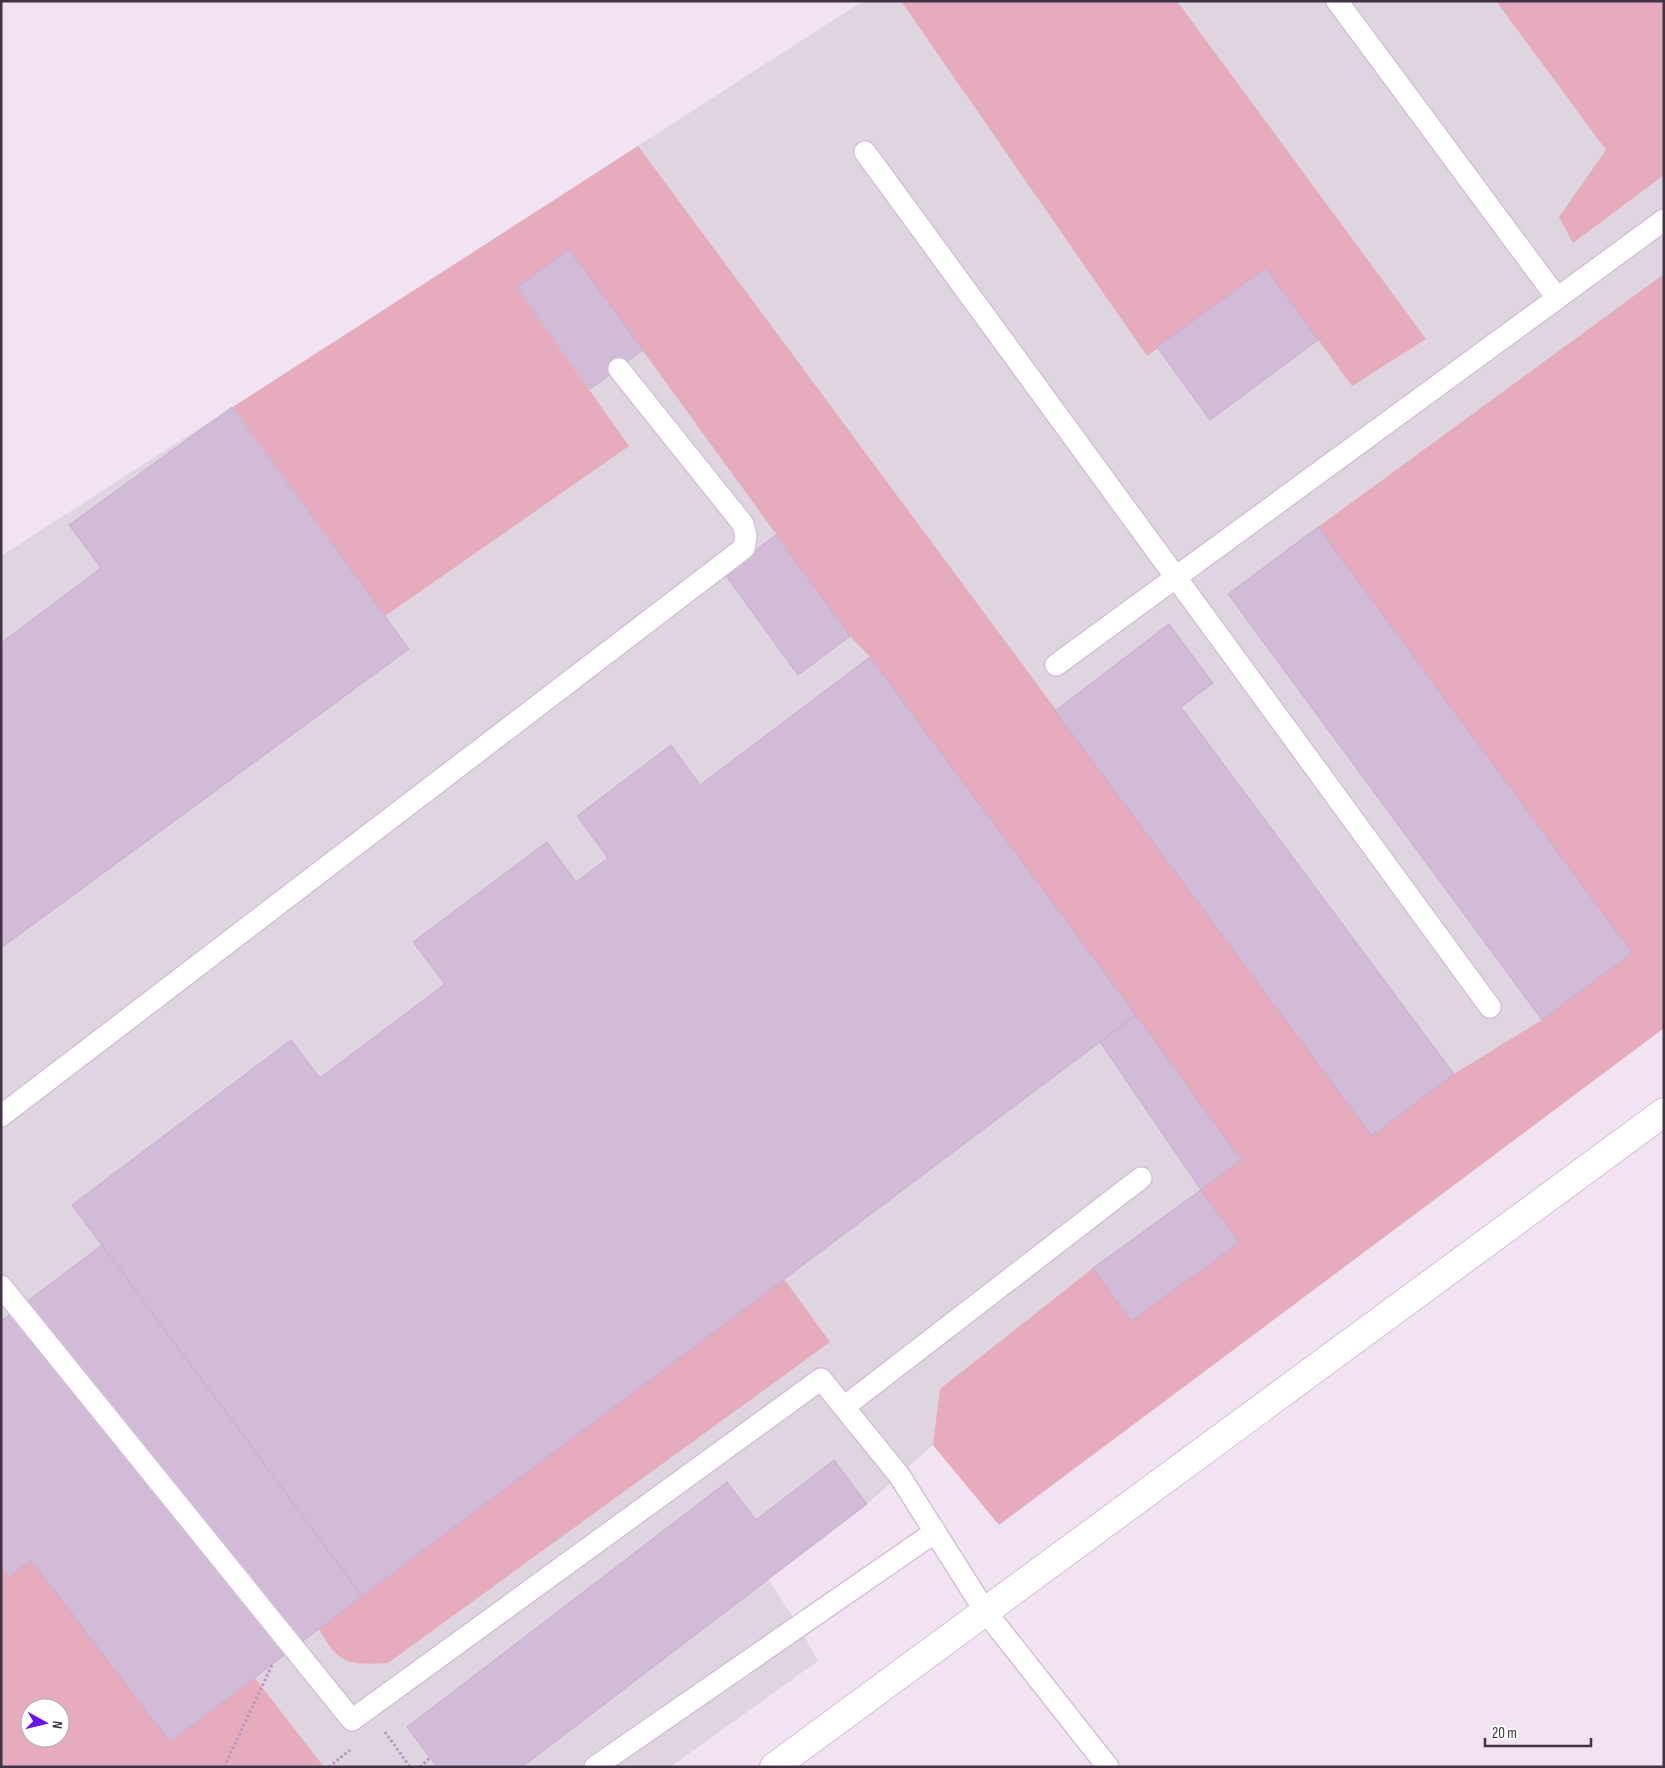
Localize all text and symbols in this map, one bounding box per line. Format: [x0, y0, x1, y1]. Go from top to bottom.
north arrow [20, 1698, 70, 1748]
scale bar [1485, 1716, 1591, 1748]
text: N [48, 1720, 66, 1730]
text: 20 m [1492, 1724, 1517, 1743]

